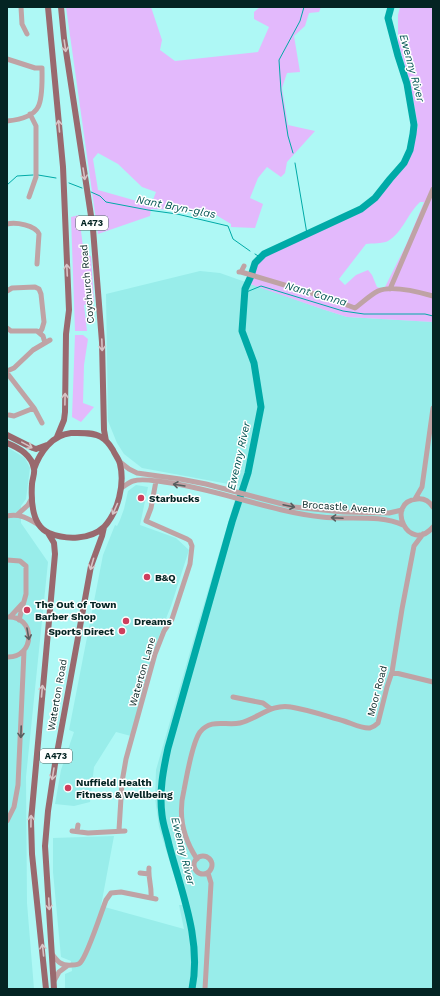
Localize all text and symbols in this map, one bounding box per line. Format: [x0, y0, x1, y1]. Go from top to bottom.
water label: Ewenny River [397, 33, 427, 104]
one-way arrow [61, 39, 69, 52]
one-way arrow [55, 120, 63, 133]
one-way arrow [80, 168, 88, 181]
water label: Nant Bryn-glas [135, 193, 217, 221]
road number: A473 [76, 216, 108, 230]
street label: Coychurch Road [78, 244, 96, 324]
one-way arrow [63, 264, 71, 277]
water label: Nant Canna [284, 279, 348, 309]
one-way arrow [98, 338, 106, 351]
one-way arrow [61, 393, 69, 406]
water label: Ewenny River [225, 420, 253, 491]
one-way arrow [21, 441, 33, 449]
one-way arrow [173, 481, 186, 489]
marker: Starbucks [136, 493, 146, 503]
place label: Starbucks [149, 493, 200, 504]
street label: Brocastle Avenue [302, 499, 387, 515]
one-way arrow [110, 502, 118, 514]
one-way arrow [282, 502, 295, 510]
one-way arrow [331, 514, 344, 521]
one-way arrow [88, 557, 95, 570]
marker: B&Q [142, 572, 152, 582]
place label: B&Q [155, 572, 176, 583]
place label: The Out of Town Barber Shop [35, 599, 116, 622]
marker: The Out of Town Barber Shop [22, 605, 32, 615]
marker: Dreams [121, 616, 131, 626]
place label: Dreams [134, 616, 172, 627]
place label: Sports Direct [48, 626, 115, 637]
marker: Sports Direct [117, 626, 127, 636]
one-way arrow [24, 627, 32, 640]
street label: Waterton Lane [127, 636, 157, 708]
street label: Waterton Road [45, 658, 69, 732]
street label: Moor Road [365, 664, 389, 718]
one-way arrow [39, 685, 46, 698]
one-way arrow [17, 725, 24, 738]
road number: A473 [40, 749, 72, 763]
one-way arrow [49, 767, 57, 780]
place label: Nuffield Health Fitness & Wellbeing [76, 777, 173, 800]
marker: Nuffield Health Fitness & Wellbeing [63, 783, 73, 793]
one-way arrow [28, 815, 35, 828]
water label: Ewenny River [168, 816, 198, 887]
one-way arrow [45, 897, 52, 910]
one-way arrow [39, 944, 46, 957]

